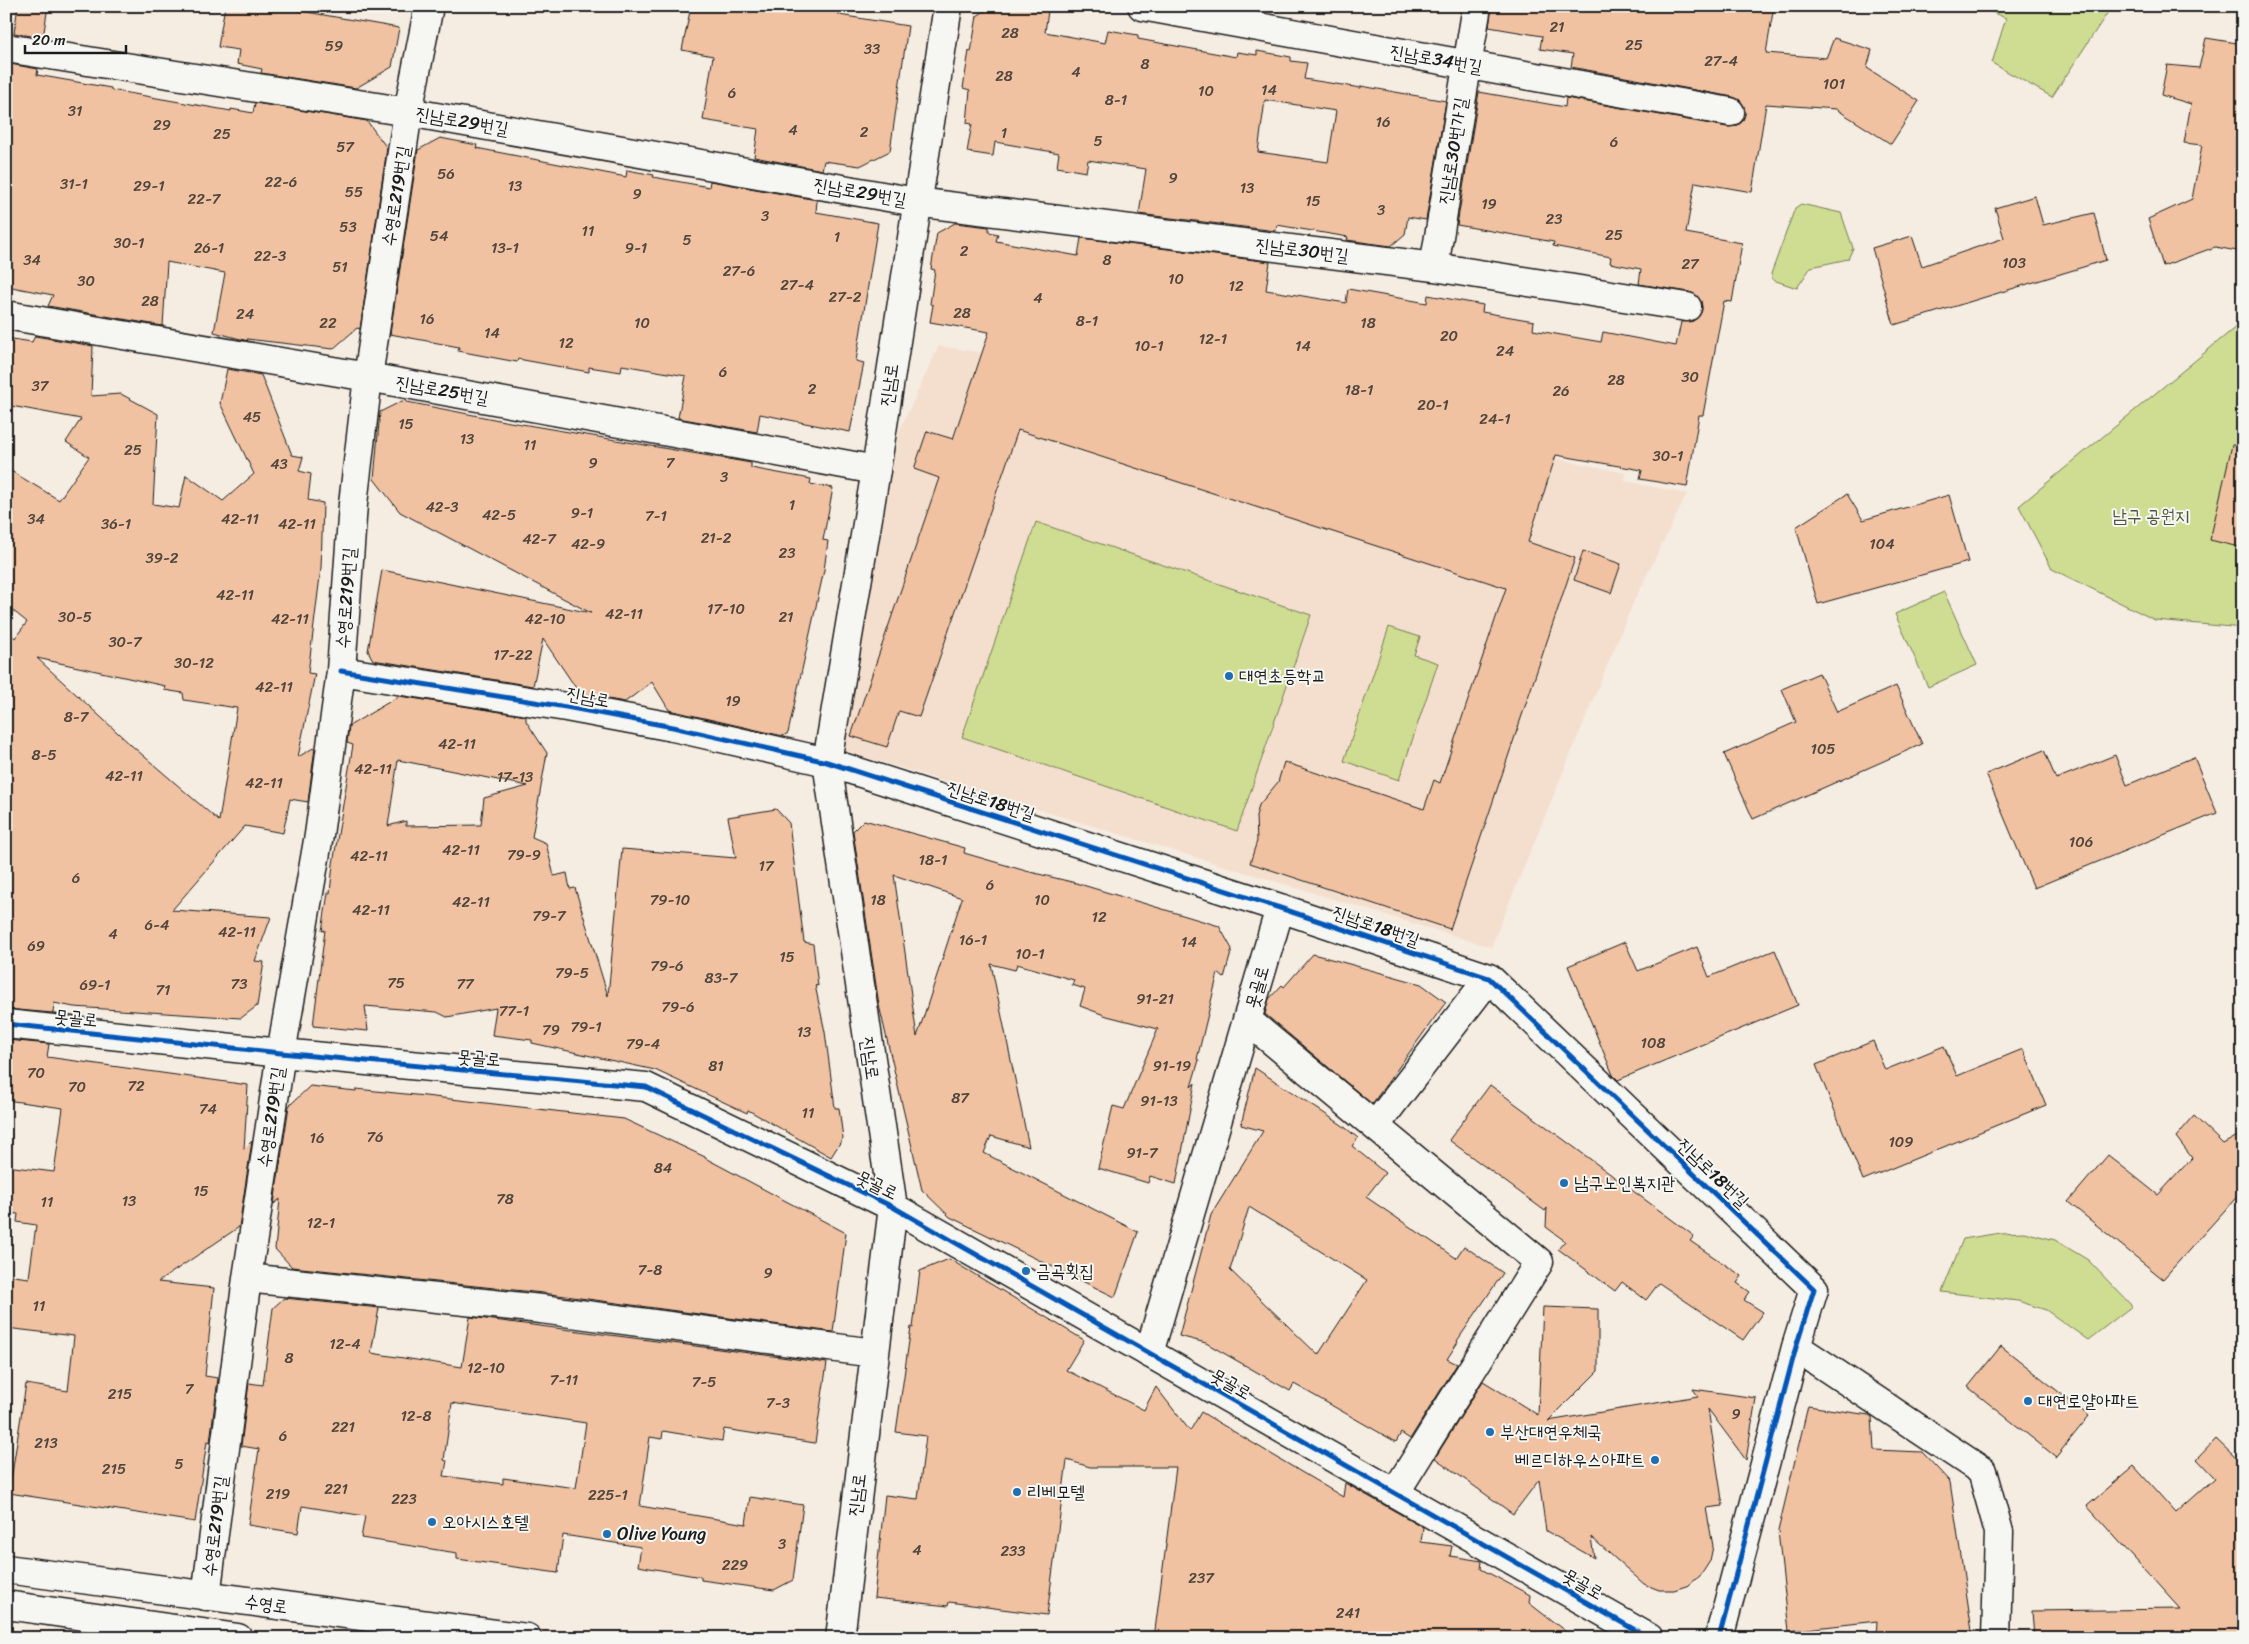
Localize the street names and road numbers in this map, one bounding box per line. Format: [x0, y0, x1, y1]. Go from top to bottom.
street label: 진남로34번길 [1387, 35, 1485, 83]
street label: 진남로30번가길 [1429, 95, 1477, 207]
street label: 진남로29번길 [413, 97, 511, 145]
street label: 수영로219번길 [372, 143, 420, 249]
street label: 진남로29번길 [811, 168, 909, 216]
street label: 진남로30번길 [1254, 228, 1351, 272]
street label: 진남로 [870, 361, 908, 409]
street label: 진남로25번길 [393, 366, 491, 414]
street label: 수영로219번길 [326, 546, 366, 650]
street label: 진남로 [564, 677, 612, 717]
street label: 진남로18번길 [943, 772, 1040, 830]
street label: 진남로18번길 [1328, 896, 1425, 956]
street label: 못골로 [1236, 962, 1278, 1012]
street label: 못골로 [53, 1000, 99, 1036]
street label: 진남로 [851, 1034, 889, 1082]
street label: 못골로 [456, 1040, 502, 1076]
street label: 수영로219번길 [248, 1064, 294, 1170]
street label: 진남로18번길 [1669, 1130, 1757, 1216]
street label: 못골로 [850, 1161, 904, 1209]
street label: 못골로 [1204, 1359, 1258, 1409]
street label: 진남로 [838, 1471, 876, 1519]
street label: 수영로219번길 [193, 1473, 237, 1578]
street label: 못골로 [1556, 1559, 1610, 1609]
street label: 수영로 [242, 1585, 290, 1623]

